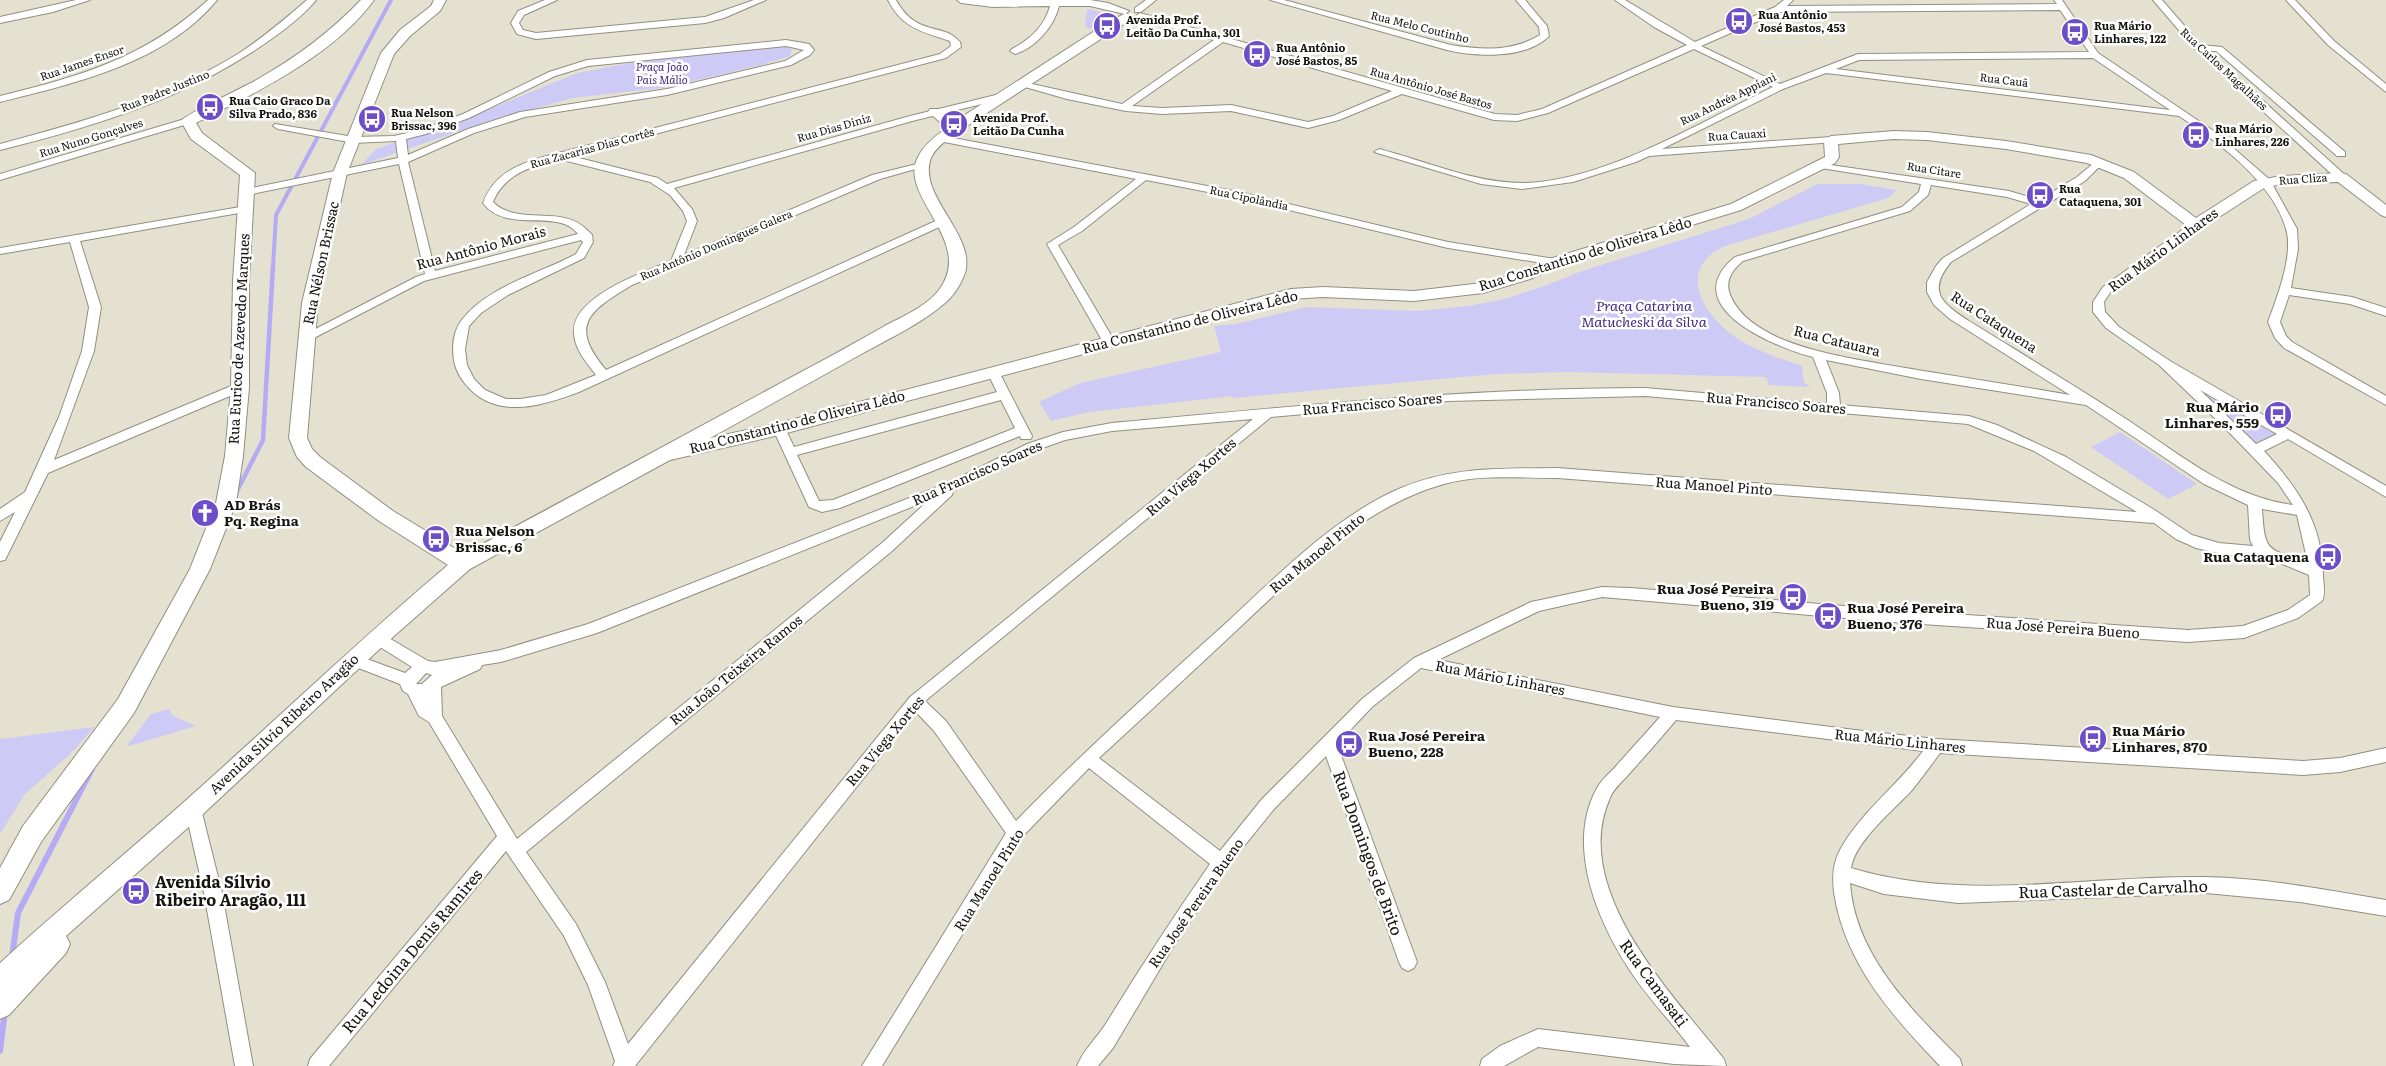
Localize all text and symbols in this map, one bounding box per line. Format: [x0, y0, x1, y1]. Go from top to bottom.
street label: Rua Melo Coutinho [1369, 6, 1471, 46]
bus stop icon: Rua Antônio José Bastos, 453 [1724, 6, 1754, 36]
place label: Rua Antônio José Bastos, 453 [1758, 6, 1845, 35]
bus stop icon: Avenida Prof. Leitão Da Cunha, 301 [1092, 11, 1122, 41]
place label: Avenida Prof. Leitão Da Cunha, 301 [1126, 11, 1241, 40]
bus stop icon: Rua Mário Linhares, 122 [2060, 17, 2090, 47]
place label: Rua Mário Linhares, 122 [2094, 17, 2166, 46]
street label: Rua Carlos Magalhães [2178, 24, 2272, 113]
bus stop icon: Rua Antônio José Bastos, 85 [1242, 39, 1272, 69]
place label: Rua Antônio José Bastos, 85 [1276, 39, 1357, 68]
street label: Rua James Ensor [37, 40, 127, 84]
park label: Praça João Pais Málio [636, 58, 688, 87]
street label: Rua Antônio José Bastos [1368, 62, 1494, 112]
street label: Rua Padre Justino [118, 65, 211, 115]
street label: Rua Andréa Appiani [1677, 68, 1779, 128]
street label: Rua Cauã [1979, 68, 2029, 90]
bus stop icon: Rua Caio Graco Da Silva Prado, 836 [195, 92, 225, 122]
place label: Rua Caio Graco Da Silva Prado, 836 [229, 92, 331, 121]
bus stop icon: Rua Nelson Brissac, 396 [357, 104, 387, 134]
place label: Rua Nelson Brissac, 396 [391, 104, 457, 133]
street label: Rua Dias Diniz [795, 109, 873, 145]
bus stop icon: Avenida Prof. Leitão Da Cunha [939, 109, 969, 139]
place label: Avenida Prof. Leitão Da Cunha [973, 109, 1065, 138]
street label: Rua Nuno Gonçalves [37, 114, 144, 160]
bus stop icon: Rua Mário Linhares, 226 [2181, 120, 2211, 150]
place label: Rua Mário Linhares, 226 [2215, 120, 2290, 149]
street label: Rua Zacarias Dias Cortês [528, 123, 656, 171]
street label: Rua Cauaxi [1707, 124, 1767, 144]
street label: Rua Citare [1906, 157, 1963, 181]
street label: Rua Cliza [2278, 168, 2328, 188]
bus stop icon: Rua Cataquena, 301 [2025, 180, 2055, 210]
place label: Rua Cataquena, 301 [2059, 180, 2142, 209]
street label: Rua Cipolândia [1208, 181, 1290, 213]
street label: Rua Nélson Brissac [297, 199, 343, 326]
street label: Rua Mário Linhares [2103, 202, 2222, 296]
street label: Rua Antônio Domingues Galera [637, 205, 794, 284]
street label: Rua Constantino de Oliveira Lêdo [1476, 211, 1694, 295]
street label: Rua Antônio Morais [414, 220, 548, 274]
street label: Rua Eurico de Azevedo Marques [222, 233, 254, 445]
street label: Rua Constantino de Oliveira Lêdo [1080, 285, 1300, 358]
street label: Rua Cataquena [1947, 286, 2042, 357]
park label: Praça Catarina Matucheski da Silva [1581, 295, 1707, 331]
street label: Rua Catauara [1792, 320, 1883, 361]
street label: Rua Constantino de Oliveira Lêdo [687, 385, 907, 458]
street label: Rua Francisco Soares [1705, 386, 1847, 418]
street label: Rua Francisco Soares [1301, 387, 1443, 419]
place label: Rua Mário Linhares, 559 [2165, 396, 2259, 432]
bus stop icon: Rua Mário Linhares, 559 [2263, 400, 2293, 430]
street label: Rua Viega Xortes [1141, 432, 1240, 520]
street label: Rua Francisco Soares [909, 434, 1045, 510]
street label: Rua Manoel Pinto [1655, 471, 1773, 499]
place label: AD Brás Pq. Regina [224, 494, 300, 530]
church icon: AD Brás Pq. Regina [190, 498, 220, 528]
street label: Rua Manoel Pinto [1264, 507, 1368, 597]
place label: Rua Nelson Brissac, 6 [455, 520, 535, 556]
bus stop icon: Rua Nelson Brissac, 6 [421, 524, 451, 554]
bus stop icon: Rua Cataquena [2313, 542, 2343, 572]
place label: Rua Cataquena [2203, 546, 2310, 566]
place label: Rua José Pereira Bueno, 319 [1657, 578, 1775, 614]
bus stop icon: Rua José Pereira Bueno, 319 [1778, 582, 1808, 612]
place label: Rua José Pereira Bueno, 376 [1847, 597, 1965, 633]
bus stop icon: Rua José Pereira Bueno, 376 [1813, 601, 1843, 631]
street label: Rua João Teixeira Ramos [665, 609, 806, 729]
street label: Rua José Pereira Bueno [1986, 612, 2141, 642]
street label: Avenida Silvio Ribeiro Aragão [204, 648, 363, 798]
street label: Rua Mário Linhares [1434, 655, 1567, 699]
street label: Rua Viega Xortes [840, 691, 928, 790]
place label: Rua Mário Linhares, 870 [2112, 720, 2208, 756]
street label: Rua Mário Linhares [1834, 723, 1967, 757]
bus stop icon: Rua Mário Linhares, 870 [2078, 724, 2108, 754]
place label: Rua José Pereira Bueno, 228 [1368, 725, 1486, 761]
bus stop icon: Rua José Pereira Bueno, 228 [1334, 729, 1364, 759]
street label: Rua Domingos de Brito [1328, 767, 1410, 938]
street label: Rua Manoel Pinto [949, 824, 1028, 935]
street label: Rua José Pereira Bueno [1143, 834, 1248, 971]
street label: Rua Ledoina Denis Ramires [335, 863, 487, 1038]
place label: Avenida Sílvio Ribeiro Aragão, 111 [155, 869, 306, 911]
street label: Rua Castelar de Carvalho [2018, 873, 2208, 903]
bus stop icon: Avenida Sílvio Ribeiro Aragão, 111 [121, 876, 151, 906]
street label: Rua Camasati [1615, 933, 1695, 1031]

